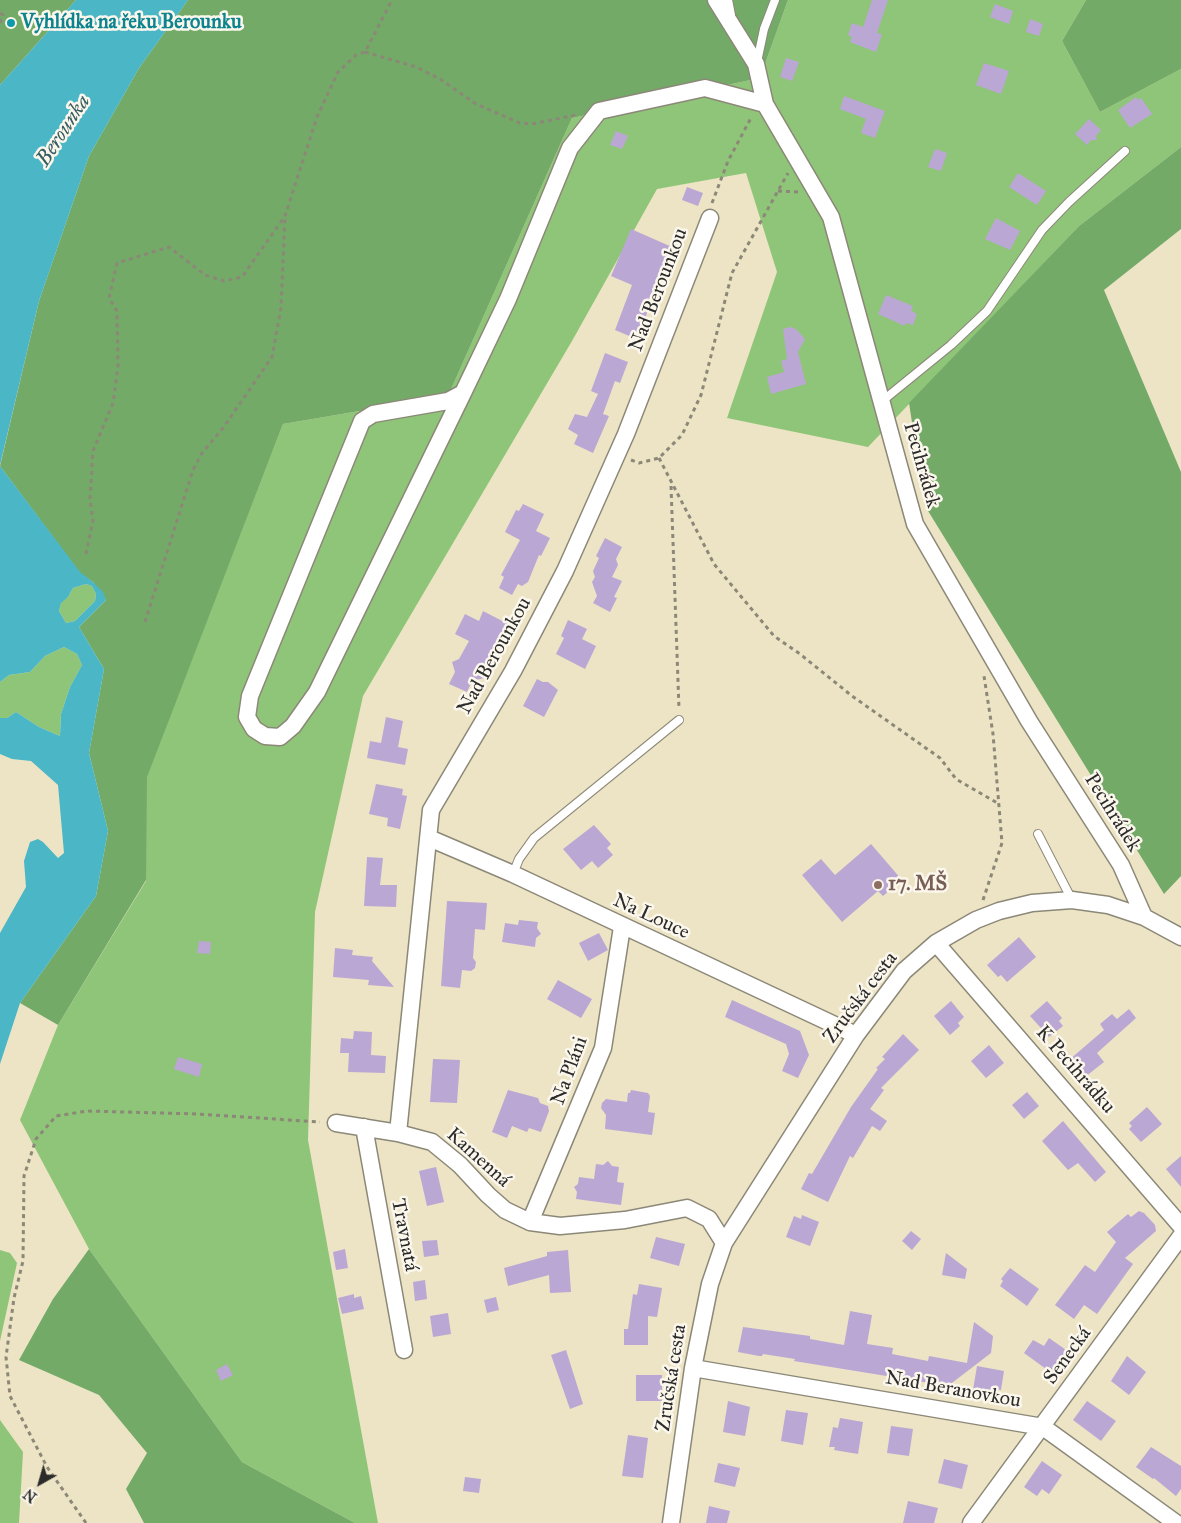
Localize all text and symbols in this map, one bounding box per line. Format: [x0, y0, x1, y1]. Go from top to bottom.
place label: Vyhlídka na řeku Berounku [21, 11, 242, 35]
marker: Vyhlídka na řeku Berounku [5, 17, 17, 29]
water label: Berounka [32, 91, 96, 171]
street label: Nad Berounkou [625, 225, 693, 355]
street label: Pecihrádek [897, 419, 945, 511]
street label: Nad Berounkou [453, 593, 537, 719]
street label: Pecihrádek [1079, 769, 1145, 857]
place label: 17. MŠ [888, 873, 947, 897]
marker: 17. MŠ [872, 879, 884, 891]
street label: Na Louce [609, 889, 693, 945]
street label: Zručská cesta [819, 948, 903, 1048]
street label: K Pecihrádku [1030, 1021, 1120, 1119]
street label: Na Pláni [547, 1034, 593, 1108]
street label: Kamenná [441, 1123, 515, 1193]
street label: Travnatá [385, 1197, 423, 1273]
street label: Zručská cesta [652, 1323, 692, 1433]
street label: Senecká [1039, 1323, 1097, 1389]
street label: Nad Beranovkou [883, 1366, 1023, 1414]
north arrow [15, 1458, 65, 1508]
text: N [21, 1485, 40, 1506]

